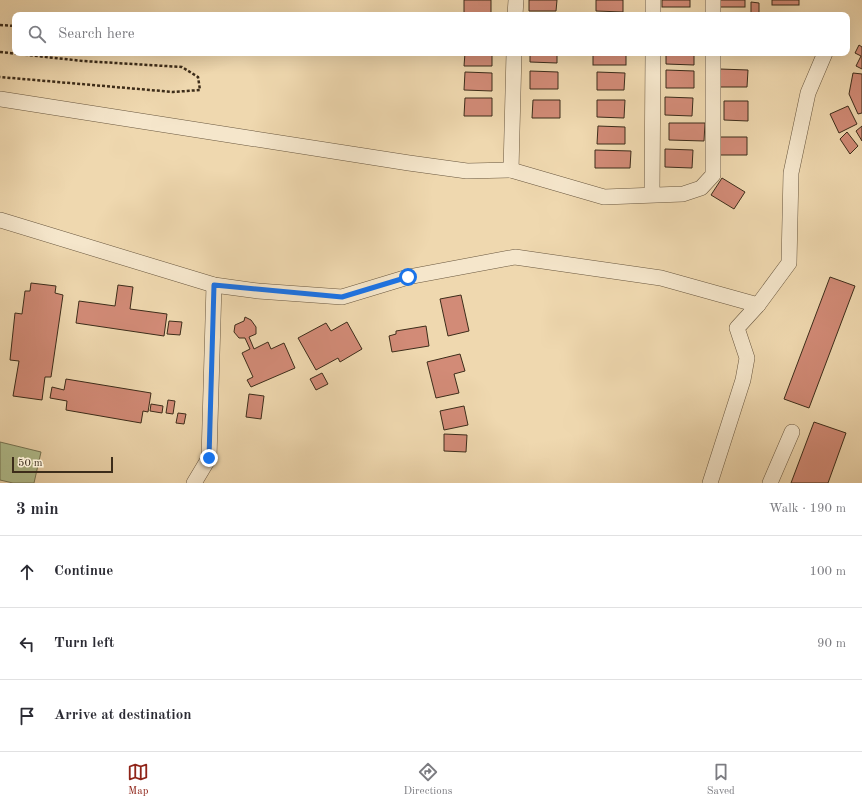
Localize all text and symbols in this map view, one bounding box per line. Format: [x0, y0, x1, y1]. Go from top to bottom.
search box [12, 12, 850, 56]
icon: search [26, 23, 48, 45]
text: Search here [58, 27, 135, 42]
route start [399, 268, 417, 286]
route end [200, 449, 218, 467]
scale bar [12, 455, 113, 474]
text: 50 m [18, 458, 43, 469]
text: 3 min [16, 501, 59, 518]
text: Walk · 190 m [769, 502, 846, 515]
icon: ahead [16, 561, 38, 583]
text: Continue [54, 564, 113, 579]
text: 100 m [809, 565, 846, 578]
icon: left [16, 633, 38, 655]
text: Turn left [54, 636, 114, 651]
text: 90 m [817, 637, 846, 650]
icon: arrive [16, 705, 38, 727]
text: Arrive at destination [54, 708, 192, 723]
tab: Map [127, 761, 149, 799]
tab: Directions [404, 761, 452, 799]
tab: Saved [707, 761, 735, 799]

